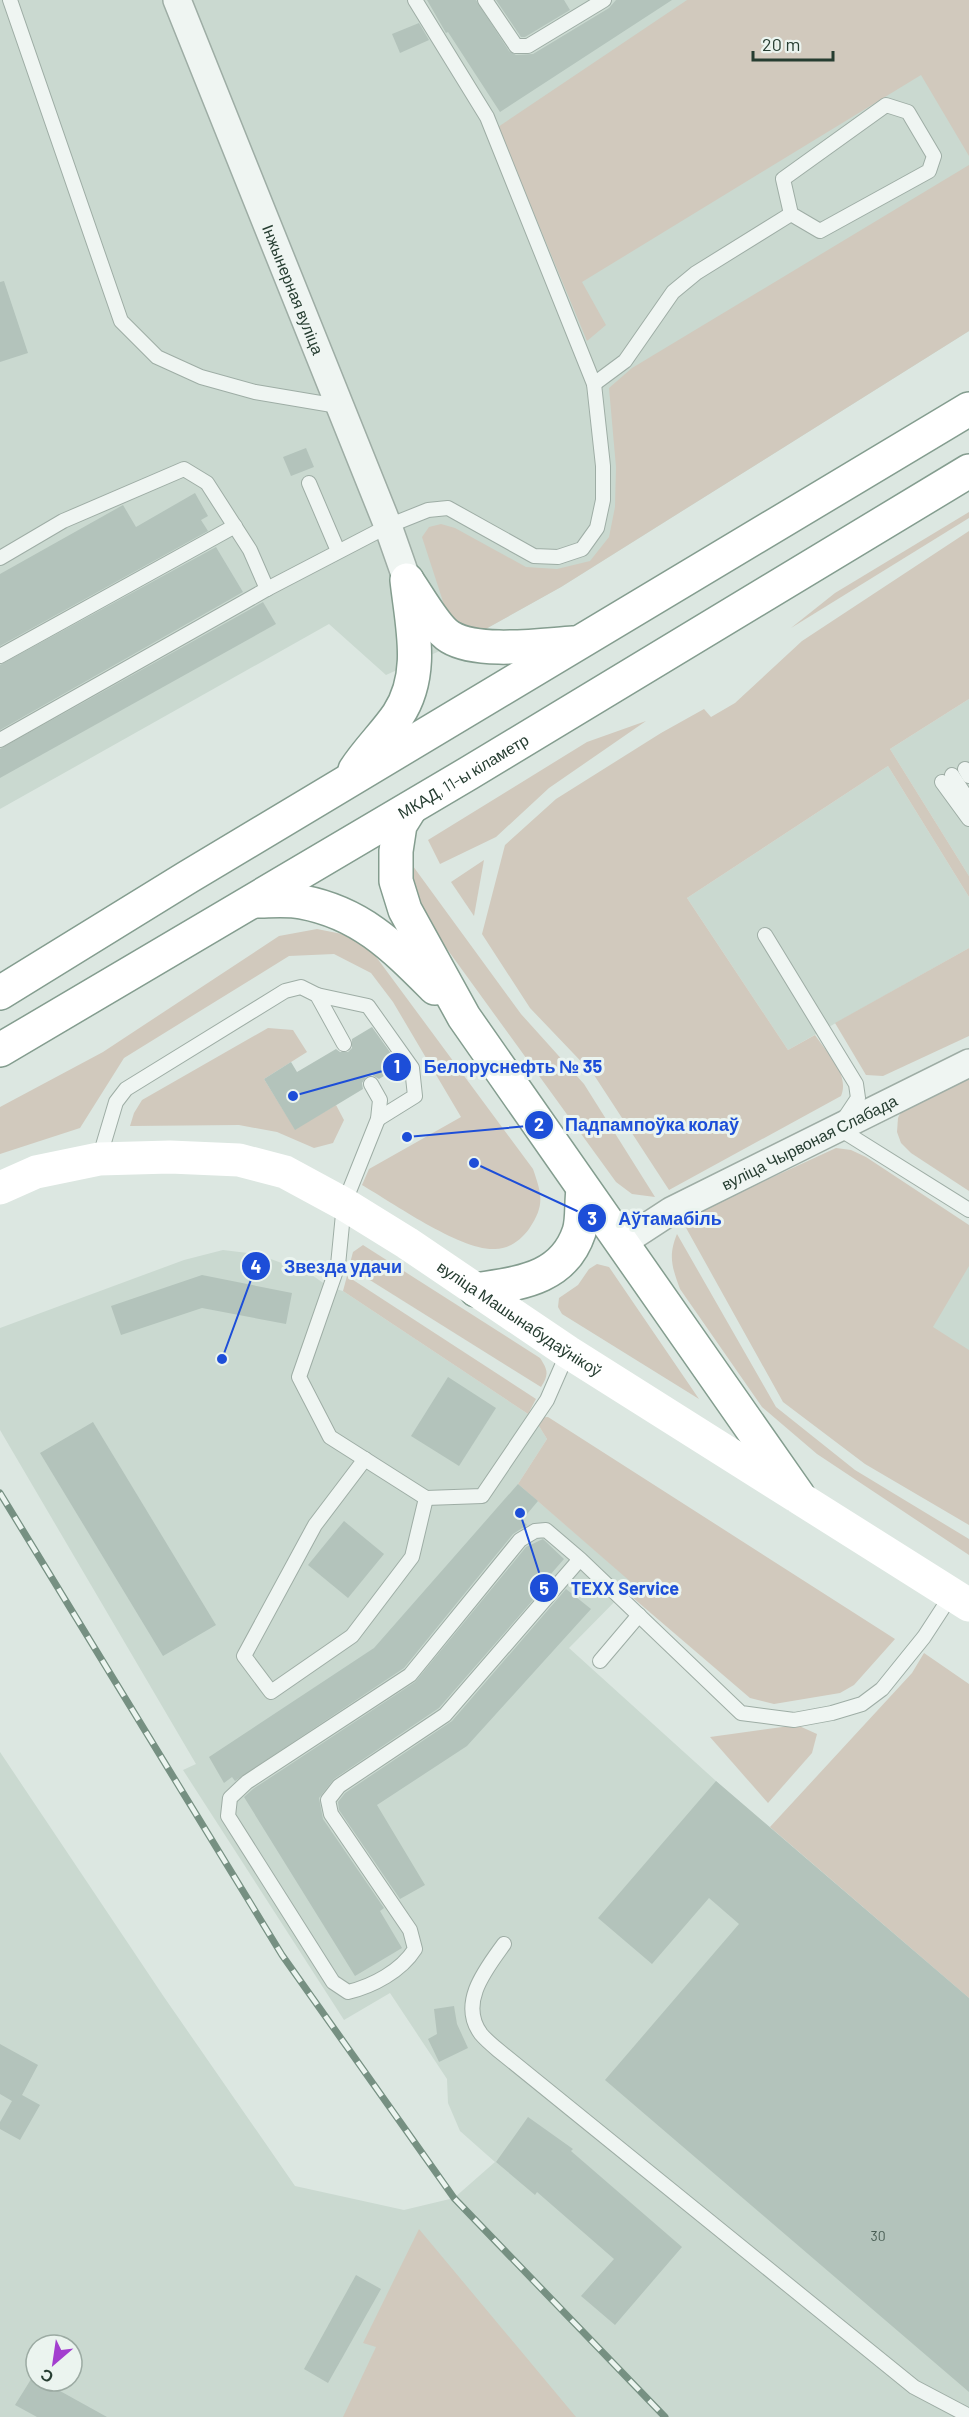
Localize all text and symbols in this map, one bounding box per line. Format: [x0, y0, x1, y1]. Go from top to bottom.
scale bar [753, 24, 832, 62]
text: 20 m [762, 33, 800, 55]
street label: Інжынерная вуліца [259, 222, 328, 357]
street label: МКАД, 11-ы кіламетр [394, 729, 532, 822]
callout: Белоруснефть № 35 [382, 1049, 615, 1085]
text: 1 [394, 1055, 400, 1077]
text: Белоруснефть № 35 [424, 1055, 603, 1077]
street label: вуліца Чырвоная Слабада [718, 1090, 900, 1193]
callout: Падпампоўка колаў [524, 1107, 751, 1143]
text: 2 [534, 1113, 544, 1135]
text: Падпампоўка колаў [565, 1113, 739, 1135]
callout: Аўтамабіль [577, 1200, 734, 1236]
text: 3 [587, 1207, 597, 1229]
text: Аўтамабіль [618, 1207, 722, 1229]
callout: Звезда удачи [241, 1248, 414, 1284]
text: 4 [251, 1255, 262, 1277]
text: Звезда удачи [284, 1255, 402, 1277]
street label: вуліца Машынабудаўнікоў [434, 1256, 605, 1380]
callout: TEXX Service [529, 1570, 691, 1606]
text: 5 [539, 1577, 549, 1599]
text: TEXX Service [571, 1577, 679, 1599]
house number: 30 [870, 2227, 886, 2244]
north arrow [24, 2333, 84, 2393]
text: С [36, 2365, 56, 2388]

